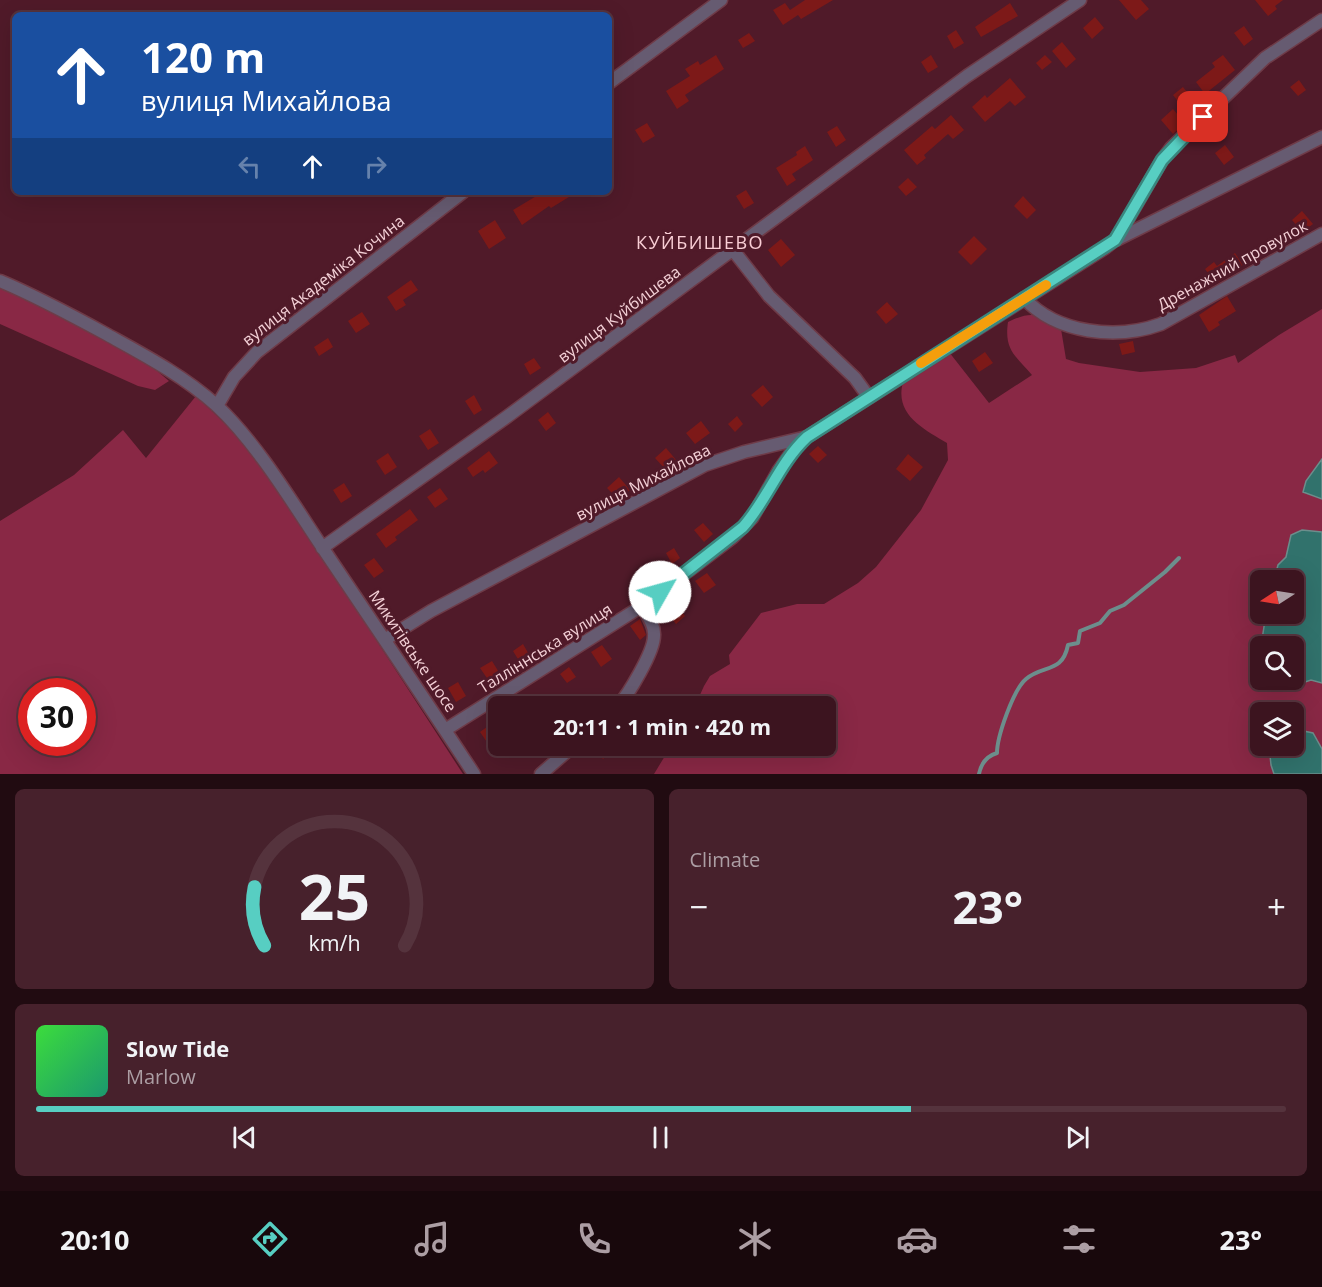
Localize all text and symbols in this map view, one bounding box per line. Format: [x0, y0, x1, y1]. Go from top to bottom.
text: 120 m [141, 28, 265, 85]
icon: ahead [42, 36, 120, 114]
text: вулиця Михайлова [141, 82, 391, 119]
pin [1177, 91, 1228, 142]
icon: arrive [1186, 100, 1219, 133]
icon: left [233, 150, 266, 183]
icon: ahead [296, 150, 329, 183]
icon: right [359, 150, 392, 183]
street label: вулиця Академіка Кочина [237, 210, 409, 350]
street label: Дренажний провулок [1153, 214, 1312, 316]
district label: КУЙБИШЕВО [636, 230, 764, 254]
street label: вулиця Куйбишева [553, 261, 685, 367]
street label: вулиця Михайлова [572, 439, 714, 525]
position arrow [628, 560, 692, 624]
north arrow [1250, 570, 1304, 624]
map controls [1250, 570, 1304, 756]
street label: Микитівське шосе [364, 586, 462, 716]
street label: Талліннська вулиця [474, 598, 616, 698]
button: search [1250, 636, 1304, 690]
speed limit sign: 30 [18, 678, 96, 756]
button: layers [1250, 702, 1304, 756]
text: 20:11 · 1 min · 420 m [553, 711, 771, 741]
text: Climate [690, 846, 760, 873]
text: 25 [299, 853, 370, 938]
text: 23° [952, 876, 1023, 937]
text: − [690, 884, 708, 929]
text: + [1267, 884, 1286, 929]
text: km/h [308, 928, 360, 957]
text: Slow Tide [126, 1033, 229, 1063]
text: Marlow [126, 1063, 196, 1090]
icon: previous [228, 1121, 261, 1154]
icon: pause [644, 1121, 677, 1154]
icon: next [1061, 1121, 1094, 1154]
icon: directions [249, 1218, 291, 1260]
icon: music [411, 1218, 453, 1260]
icon: phone [573, 1218, 615, 1260]
icon: climate [734, 1218, 776, 1260]
icon: car [896, 1218, 938, 1260]
icon: filters [1058, 1218, 1100, 1260]
text: 20:10 [60, 1221, 129, 1258]
text: 23° [1220, 1221, 1262, 1258]

